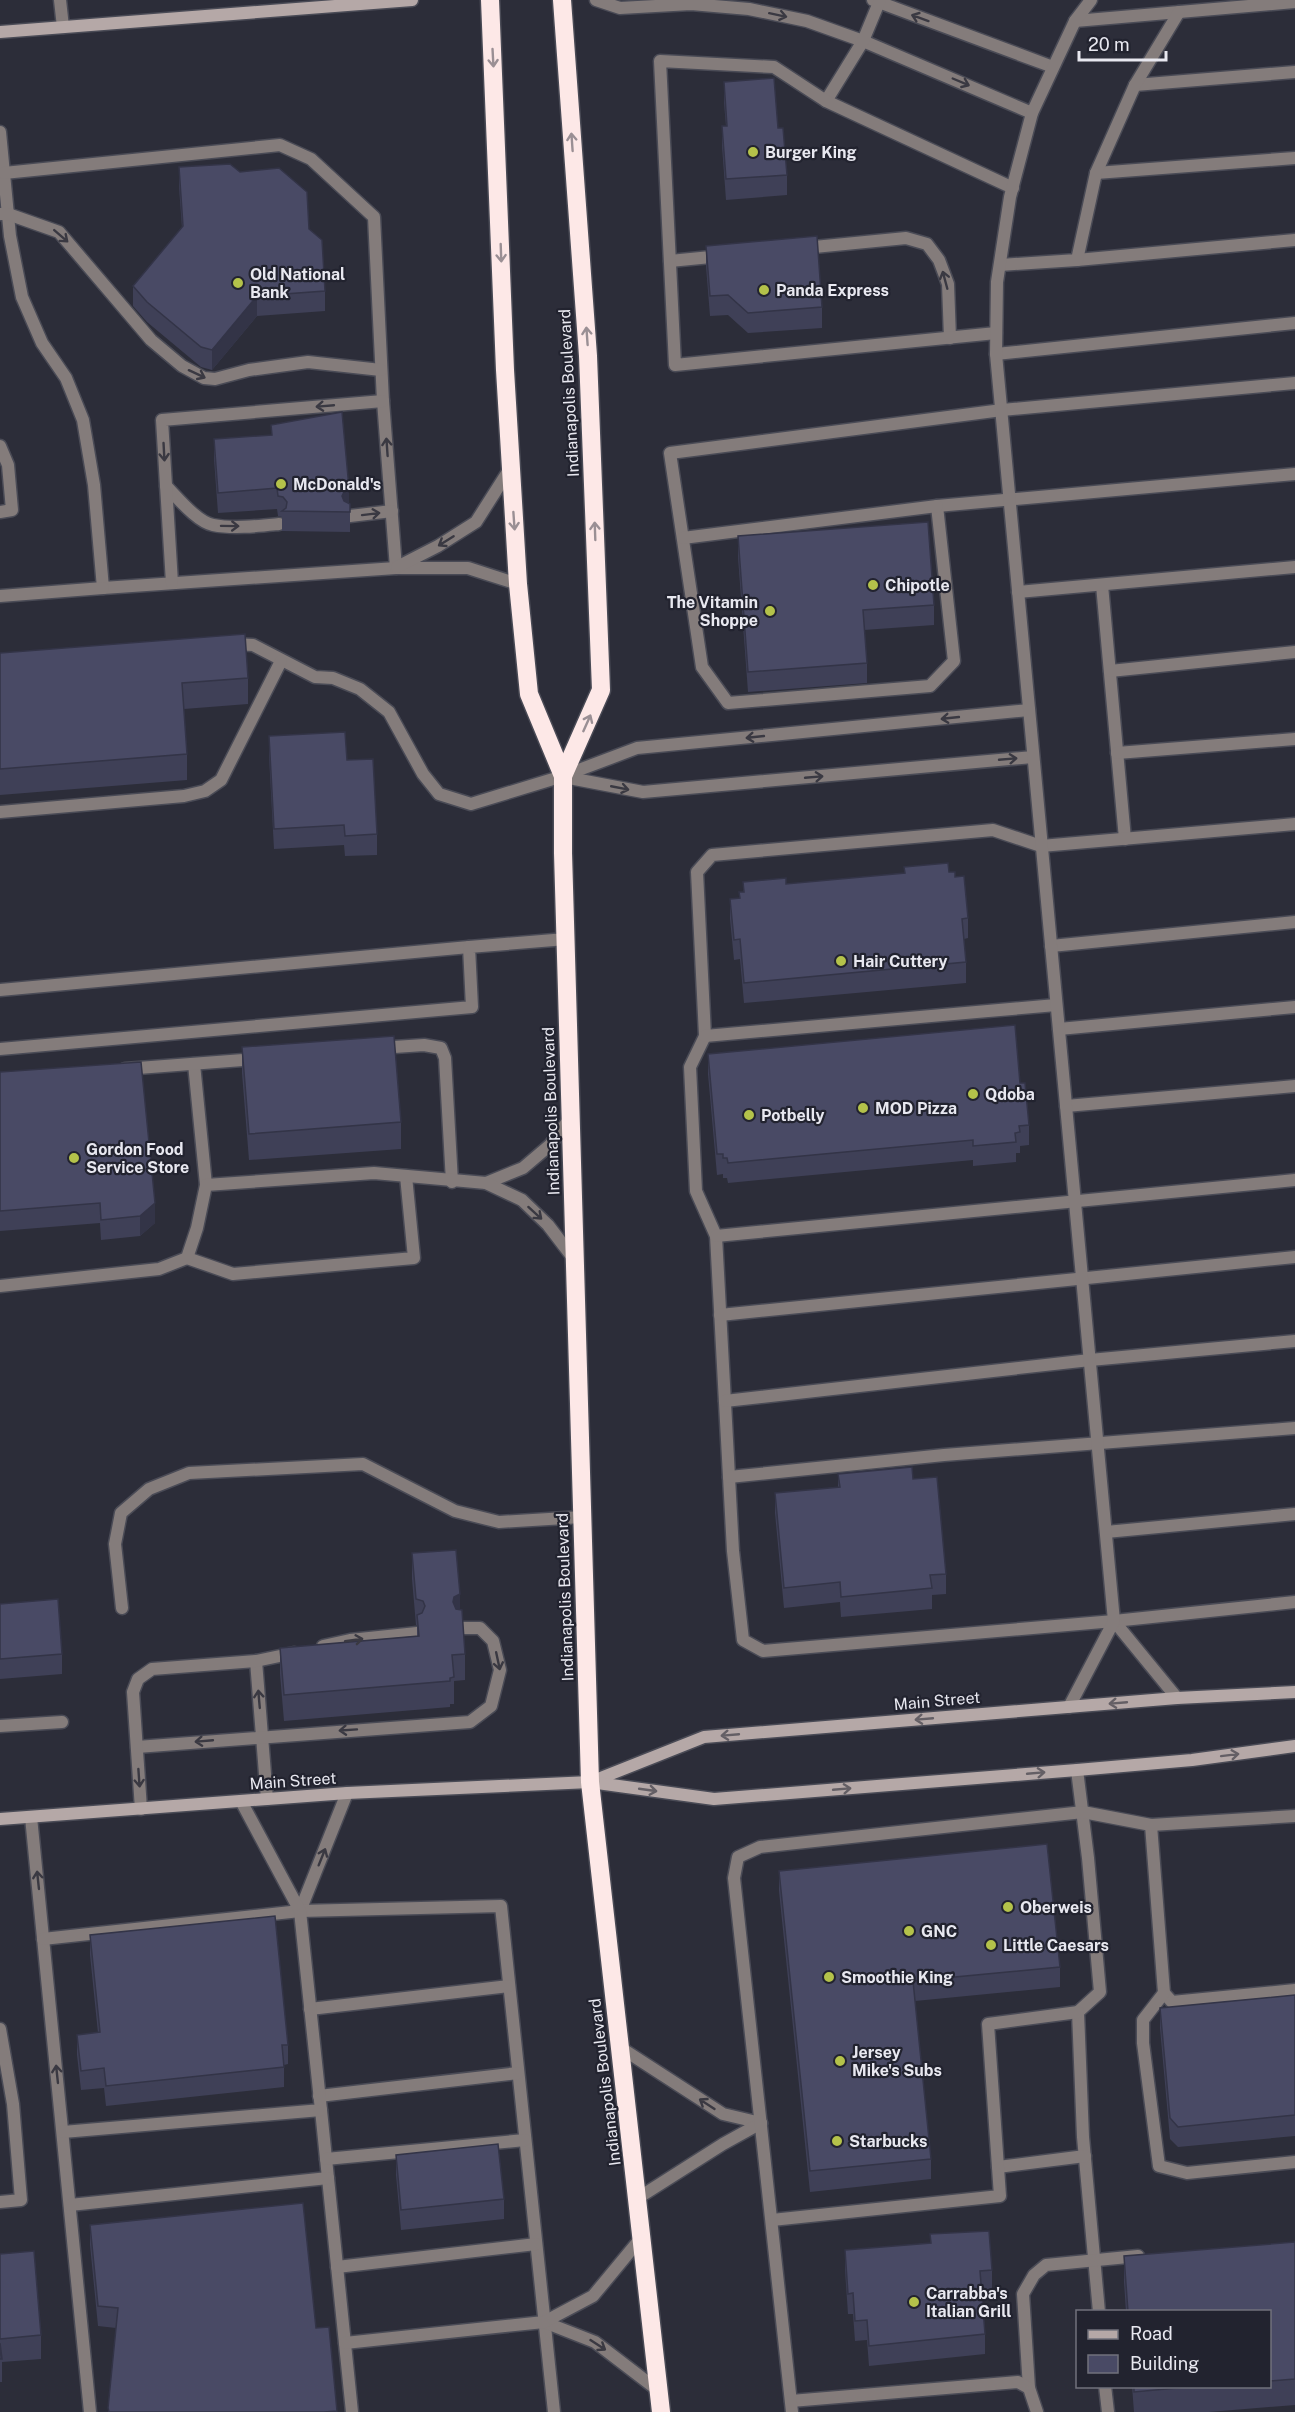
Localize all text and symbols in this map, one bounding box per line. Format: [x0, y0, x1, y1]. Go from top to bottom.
one-way arrow [768, 10, 787, 21]
one-way arrow [911, 11, 930, 22]
scale bar [1079, 24, 1166, 62]
text: 20 m [1088, 34, 1130, 55]
one-way arrow [487, 48, 498, 68]
one-way arrow [951, 77, 969, 89]
one-way arrow [567, 132, 578, 152]
place label: Burger King [765, 143, 857, 162]
marker: Burger King [746, 145, 760, 159]
one-way arrow [53, 229, 68, 243]
one-way arrow [496, 243, 507, 263]
place label: Old National Bank [250, 265, 345, 302]
one-way arrow [939, 271, 951, 290]
marker: Old National Bank [231, 276, 245, 290]
place label: Panda Express [776, 281, 889, 300]
marker: Panda Express [757, 283, 771, 297]
street label: Indianapolis Boulevard [555, 308, 583, 478]
one-way arrow [581, 327, 592, 347]
one-way arrow [187, 368, 205, 380]
one-way arrow [315, 401, 335, 412]
one-way arrow [381, 437, 392, 457]
one-way arrow [159, 441, 170, 461]
place label: McDonald's [293, 475, 381, 494]
marker: McDonald's [274, 477, 288, 491]
one-way arrow [360, 508, 380, 519]
one-way arrow [509, 510, 520, 530]
one-way arrow [220, 520, 240, 531]
one-way arrow [589, 522, 601, 542]
one-way arrow [438, 535, 455, 547]
place label: Chipotle [885, 576, 950, 595]
marker: Chipotle [866, 578, 880, 592]
place label: The Vitamin Shoppe [667, 593, 758, 630]
marker: The Vitamin Shoppe [763, 604, 777, 618]
one-way arrow [940, 713, 960, 724]
one-way arrow [581, 714, 593, 732]
one-way arrow [746, 732, 766, 743]
one-way arrow [998, 753, 1018, 764]
one-way arrow [804, 771, 824, 782]
one-way arrow [610, 783, 630, 794]
place label: Hair Cuttery [853, 952, 947, 971]
marker: Hair Cuttery [834, 954, 848, 968]
street label: Indianapolis Boulevard [539, 1026, 563, 1196]
place label: Qdoba [985, 1085, 1035, 1104]
marker: Qdoba [966, 1087, 980, 1101]
place label: MOD Pizza [875, 1099, 957, 1118]
marker: MOD Pizza [856, 1101, 870, 1115]
place label: Potbelly [761, 1106, 825, 1125]
marker: Potbelly [742, 1108, 756, 1122]
place label: Gordon Food Service Store [86, 1140, 189, 1177]
marker: Gordon Food Service Store [67, 1151, 81, 1165]
one-way arrow [528, 1206, 543, 1220]
street label: Indianapolis Boulevard [553, 1512, 577, 1682]
one-way arrow [343, 1634, 363, 1645]
one-way arrow [493, 1651, 504, 1670]
street label: Main Street [893, 1688, 981, 1714]
one-way arrow [253, 1689, 264, 1709]
one-way arrow [1109, 1698, 1129, 1709]
one-way arrow [915, 1714, 934, 1725]
one-way arrow [339, 1725, 358, 1736]
one-way arrow [720, 1730, 740, 1741]
one-way arrow [194, 1736, 214, 1747]
one-way arrow [1220, 1749, 1240, 1760]
one-way arrow [134, 1767, 145, 1787]
one-way arrow [1026, 1767, 1046, 1778]
street label: Main Street [249, 1768, 337, 1794]
one-way arrow [831, 1783, 851, 1794]
one-way arrow [637, 1785, 657, 1796]
one-way arrow [317, 1848, 328, 1867]
one-way arrow [32, 1870, 43, 1890]
place label: Oberweis [1020, 1898, 1092, 1917]
marker: Oberweis [1001, 1900, 1015, 1914]
place label: GNC [921, 1922, 957, 1941]
marker: GNC [902, 1924, 916, 1938]
place label: Little Caesars [1003, 1936, 1109, 1955]
marker: Little Caesars [984, 1938, 998, 1952]
place label: Smoothie King [841, 1968, 953, 1987]
marker: Smoothie King [822, 1970, 836, 1984]
street label: Indianapolis Boulevard [585, 1997, 625, 2167]
place label: Jersey Mike's Subs [852, 2043, 942, 2080]
marker: Jersey Mike's Subs [833, 2054, 847, 2068]
one-way arrow [51, 2064, 62, 2084]
one-way arrow [699, 2097, 716, 2109]
place label: Starbucks [849, 2132, 927, 2151]
marker: Starbucks [830, 2134, 844, 2148]
place label: Carrabba's Italian Grill [926, 2284, 1011, 2321]
marker: Carrabba's Italian Grill [907, 2295, 921, 2309]
legend [1076, 2310, 1271, 2388]
text: Road [1130, 2323, 1173, 2344]
one-way arrow [589, 2339, 605, 2351]
text: Building [1130, 2353, 1199, 2374]

